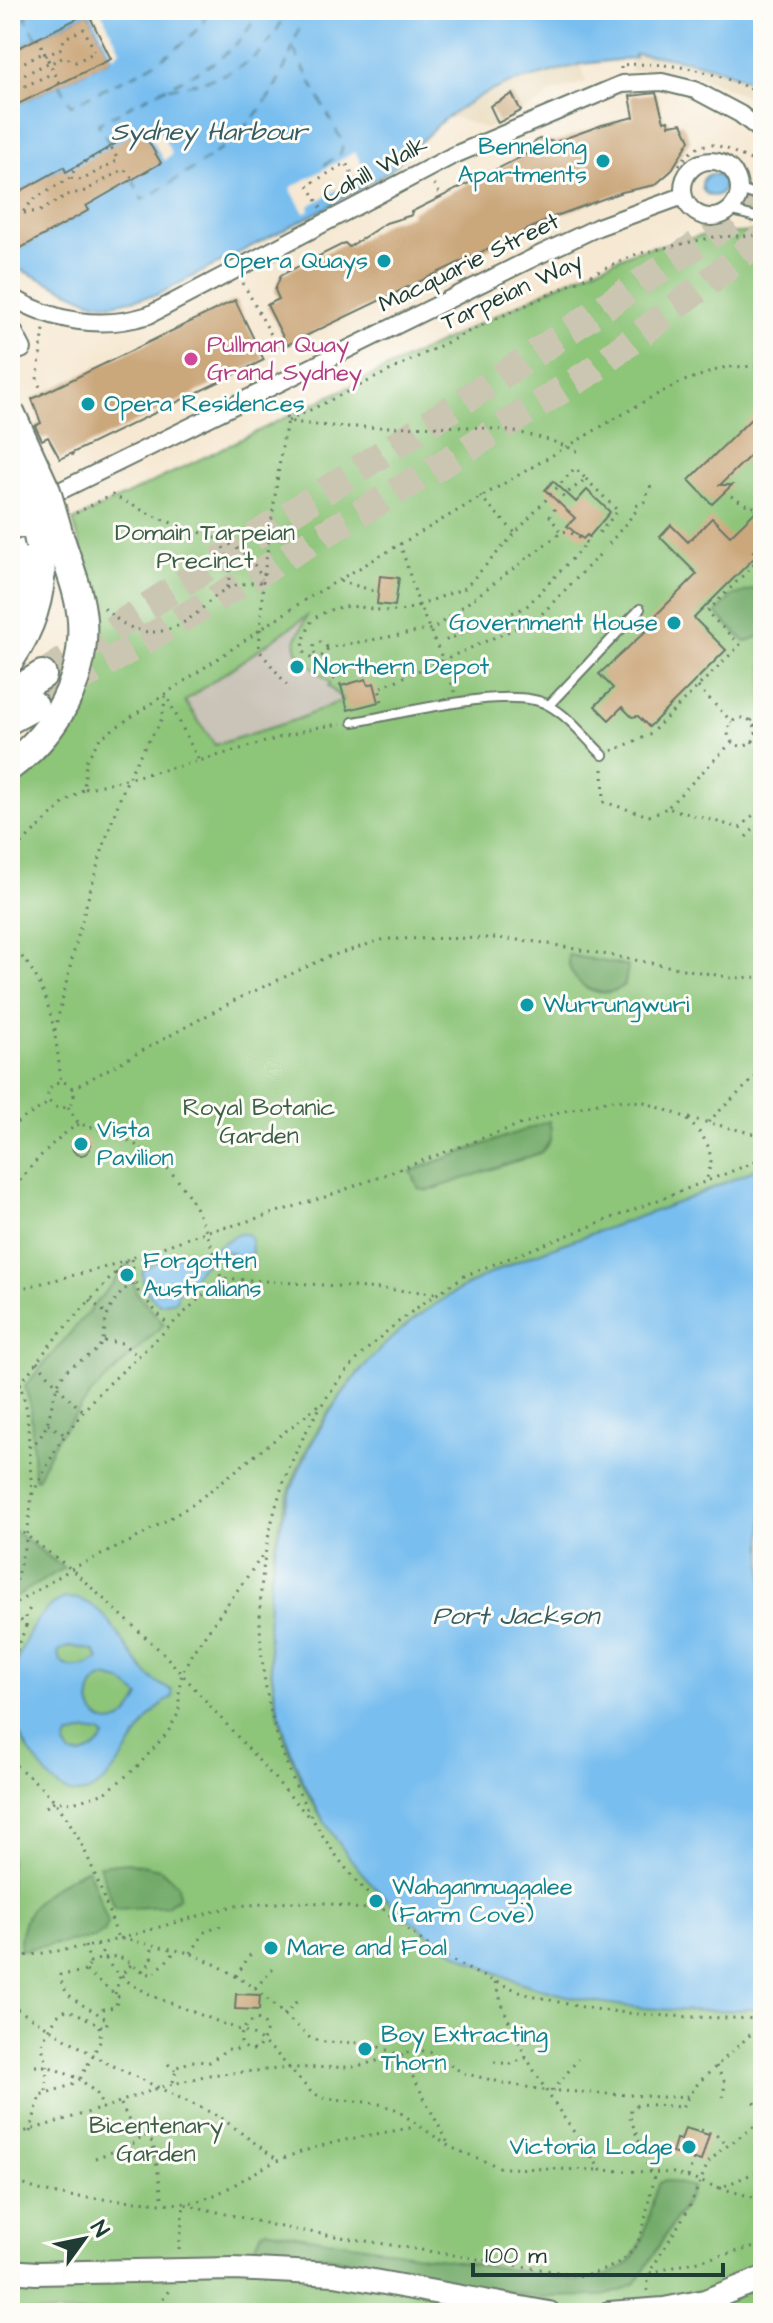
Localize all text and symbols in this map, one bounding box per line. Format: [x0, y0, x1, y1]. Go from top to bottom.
water label: Sydney Harbour [111, 114, 310, 151]
street label: Cahill Walk [316, 128, 434, 212]
place label: Bennelong Apartments [458, 130, 587, 192]
marker: Bennelong Apartments [594, 152, 612, 170]
street label: Macquarie Street [373, 204, 565, 322]
place label: Opera Quays [224, 244, 368, 279]
street label: Tarpeian Way [436, 244, 589, 340]
marker: Opera Quays [375, 252, 393, 270]
place label: Pullman Quay Grand Sydney [207, 328, 362, 391]
marker: Pullman Quay Grand Sydney [182, 350, 200, 368]
place label: Opera Residences [104, 387, 305, 421]
marker: Opera Residences [79, 395, 97, 413]
park label: Domain Tarpeian Precinct [115, 516, 295, 578]
place label: Government House [449, 606, 658, 640]
marker: Government House [665, 614, 683, 632]
place label: Northern Depot [313, 650, 490, 684]
marker: Northern Depot [288, 658, 306, 676]
place label: Wurrungwuri [543, 988, 690, 1023]
marker: Wurrungwuri [518, 996, 536, 1014]
park label: Royal Botanic Garden [183, 1091, 335, 1153]
place label: Vista Pavilion [97, 1113, 174, 1175]
marker: Vista Pavilion [72, 1135, 90, 1153]
place label: Forgotten Australians [143, 1244, 261, 1306]
marker: Forgotten Australians [118, 1266, 136, 1284]
water label: Port Jackson [433, 1598, 601, 1634]
place label: Wahganmuggalee (Farm Cove) [392, 1870, 573, 1932]
marker: Wahganmuggalee (Farm Cove) [367, 1892, 385, 1910]
place label: Mare and Foal [287, 1931, 447, 1965]
marker: Mare and Foal [262, 1939, 280, 1957]
place label: Boy Extracting Thorn [381, 2018, 548, 2080]
marker: Boy Extracting Thorn [356, 2040, 374, 2058]
park label: Bicentenary Garden [89, 2109, 223, 2171]
place label: Victoria Lodge [509, 2130, 673, 2165]
marker: Victoria Lodge [680, 2138, 698, 2156]
north arrow [44, 2199, 124, 2279]
text: N [83, 2215, 116, 2243]
scale bar [473, 2227, 723, 2277]
text: 100 m [485, 2239, 547, 2273]

